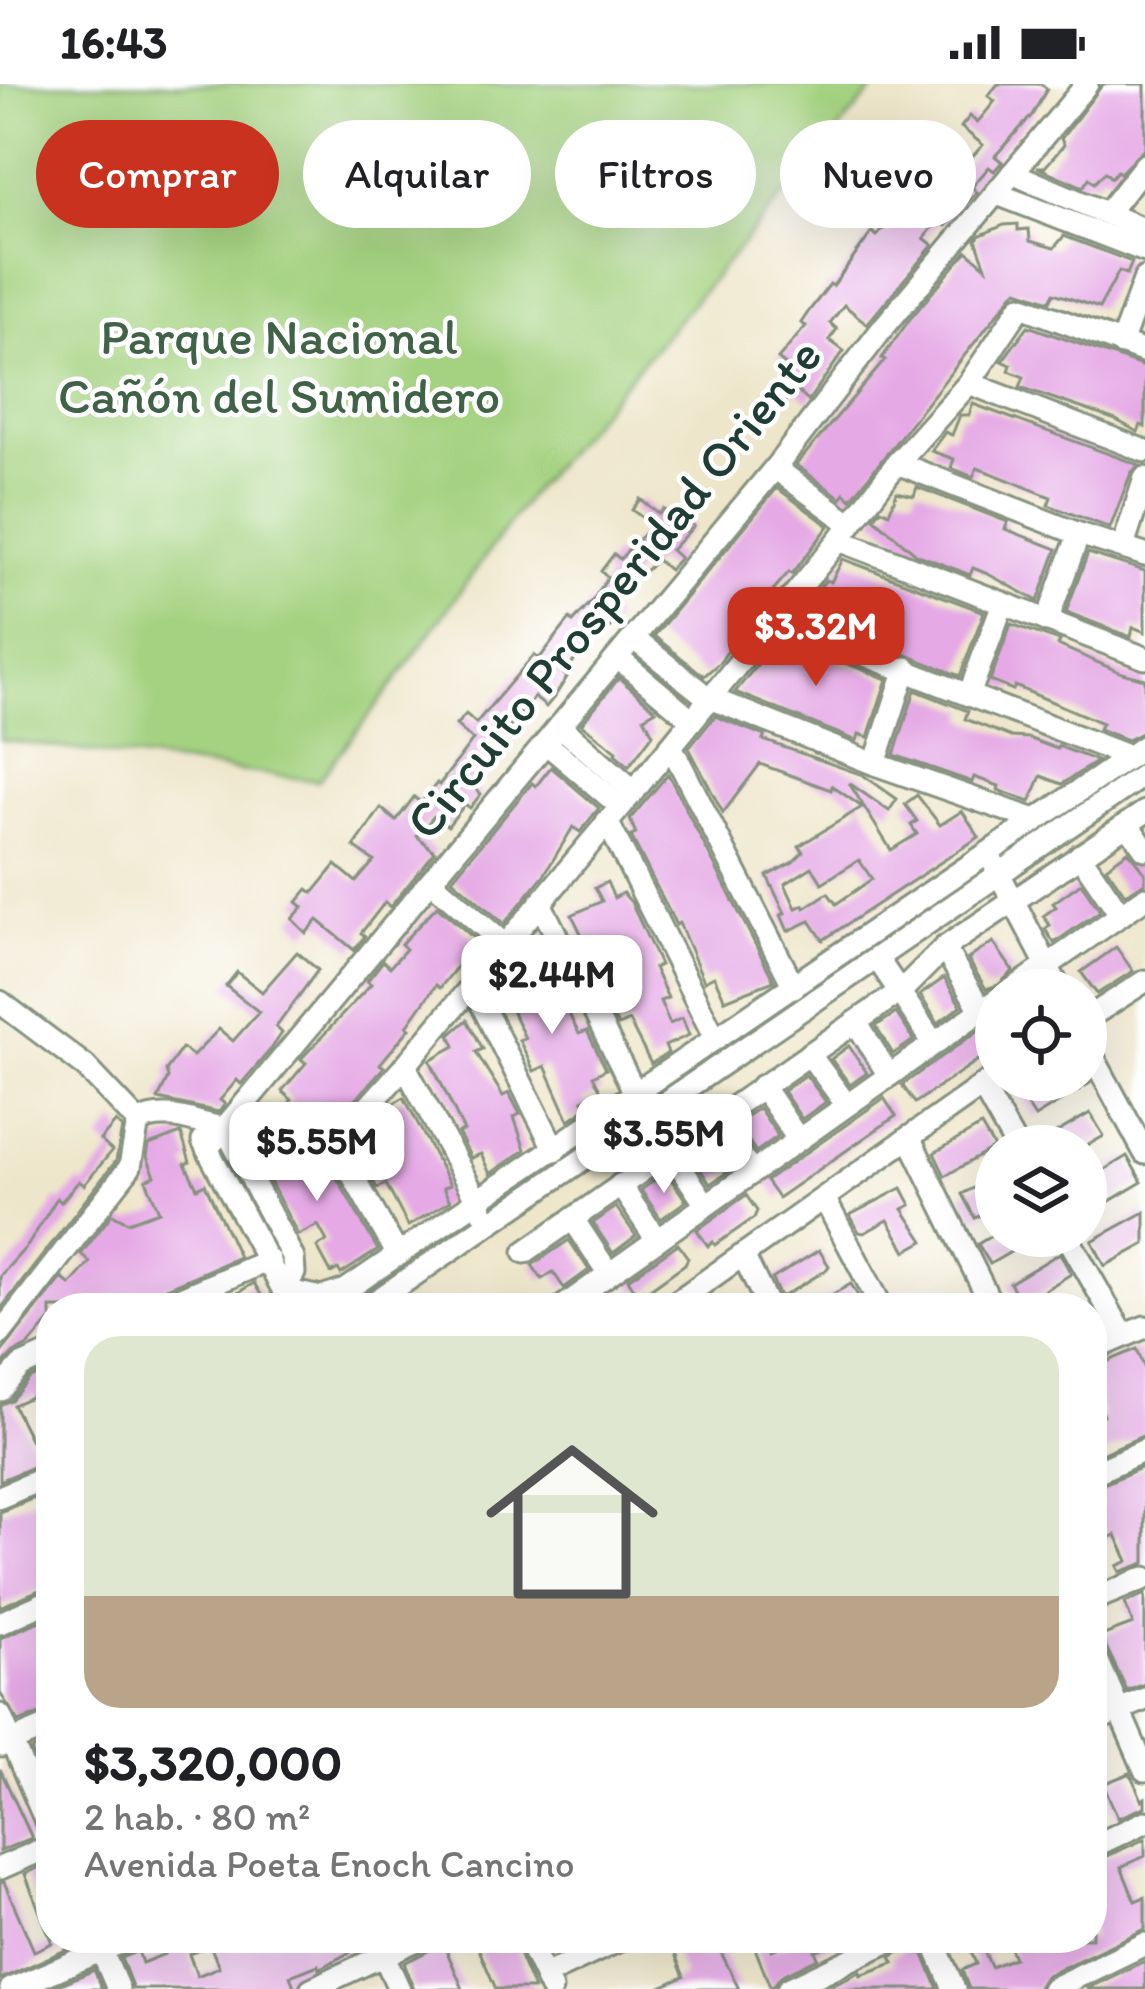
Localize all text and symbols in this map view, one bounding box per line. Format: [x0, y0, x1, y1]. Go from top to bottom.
text: 16:43 [60, 15, 167, 69]
chip: Comprar [36, 120, 279, 228]
chip: Alquilar [303, 120, 531, 228]
chip: Filtros [555, 120, 756, 228]
chip: Nuevo [780, 120, 976, 228]
park label: Parque Nacional Cañón del Sumidero [58, 306, 500, 426]
street label: Circuito Prosperidad Oriente [393, 326, 834, 851]
pin: $3.32M [718, 587, 914, 689]
text: $3.32M [754, 602, 878, 649]
pin: $2.44M [454, 935, 650, 1037]
text: $2.44M [488, 950, 616, 997]
map controls [975, 969, 1107, 1257]
button: locate [975, 969, 1107, 1101]
pin: $3.55M [566, 1094, 762, 1196]
pin: $5.55M [219, 1102, 415, 1204]
text: $3.55M [603, 1109, 725, 1156]
text: $5.55M [256, 1117, 378, 1164]
button: layers [975, 1125, 1107, 1257]
icon: home [464, 1414, 680, 1630]
text: $3,320,000 [84, 1732, 342, 1793]
text: 2 hab. · 80 m² [84, 1793, 311, 1840]
text: Avenida Poeta Enoch Cancino [84, 1840, 575, 1887]

